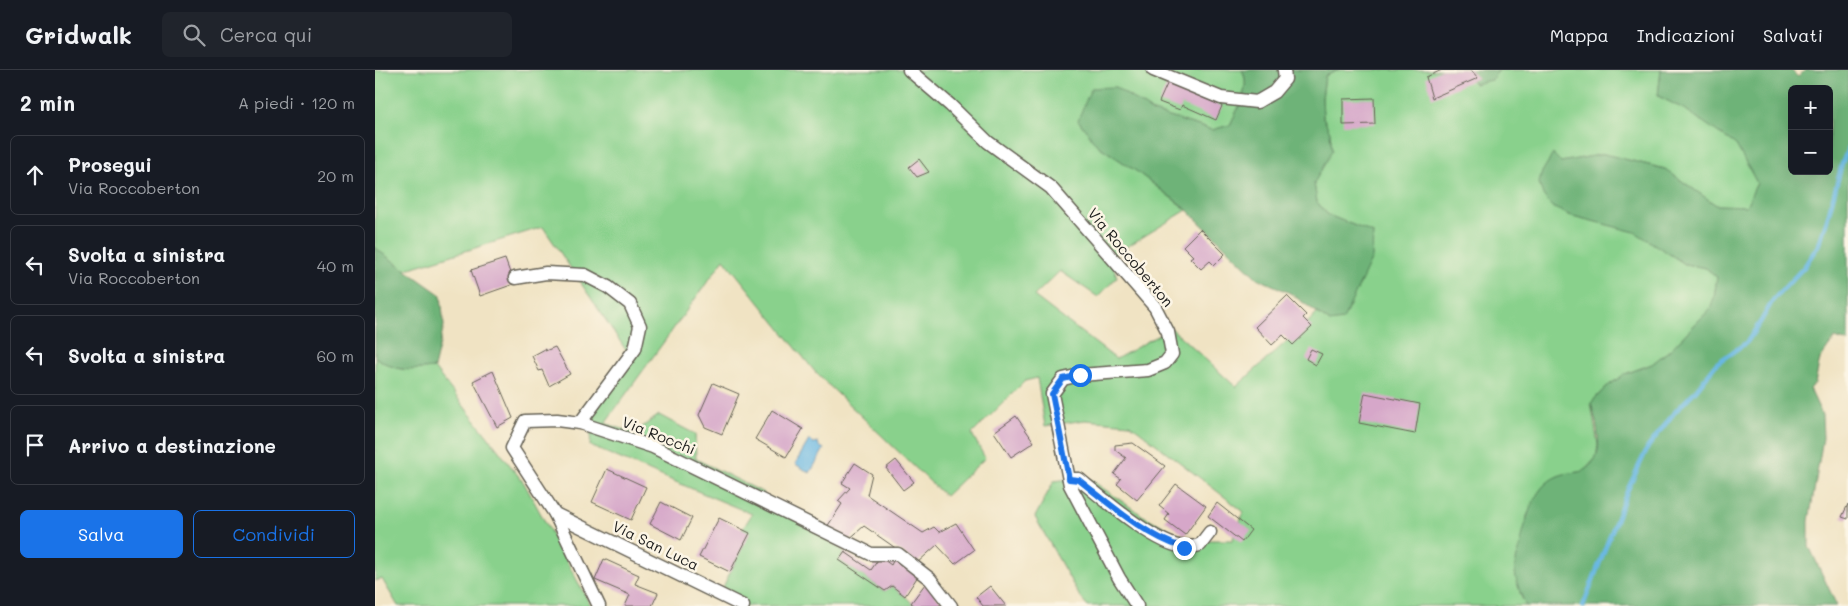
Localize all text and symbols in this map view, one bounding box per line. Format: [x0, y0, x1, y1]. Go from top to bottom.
search box [162, 12, 512, 57]
text: Gridwalk [25, 19, 132, 50]
icon: search [180, 21, 208, 49]
text: Cerca qui [220, 22, 312, 47]
text: Mappa [1550, 23, 1609, 47]
text: Indicazioni [1637, 23, 1735, 47]
text: Salvati [1763, 23, 1823, 47]
map controls [1788, 85, 1833, 175]
button: + [1788, 85, 1833, 130]
text: 2 min [20, 89, 75, 116]
text: A piedi · 120 m [238, 92, 355, 113]
button: − [1788, 130, 1833, 175]
text: Prosegui [68, 152, 152, 177]
icon: ahead [21, 161, 49, 189]
text: 20 m [317, 165, 354, 186]
text: Via Roccoberton [68, 177, 200, 198]
street label: Via Roccoberton [1084, 203, 1178, 311]
text: Svolta a sinistra [68, 242, 225, 267]
icon: left [21, 251, 49, 279]
text: 40 m [317, 255, 354, 276]
text: Via Roccoberton [68, 267, 200, 288]
icon: left [21, 341, 49, 369]
text: Svolta a sinistra [68, 343, 225, 368]
text: 60 m [317, 345, 354, 366]
route start [1069, 364, 1092, 387]
street label: Via Rocchi [619, 411, 699, 459]
icon: arrive [21, 431, 49, 459]
text: Arrivo a destinazione [68, 433, 276, 458]
button: Salva [20, 510, 183, 558]
button: Condividi [193, 510, 355, 558]
street label: Via San Luca [610, 516, 702, 574]
route end [1173, 537, 1196, 560]

